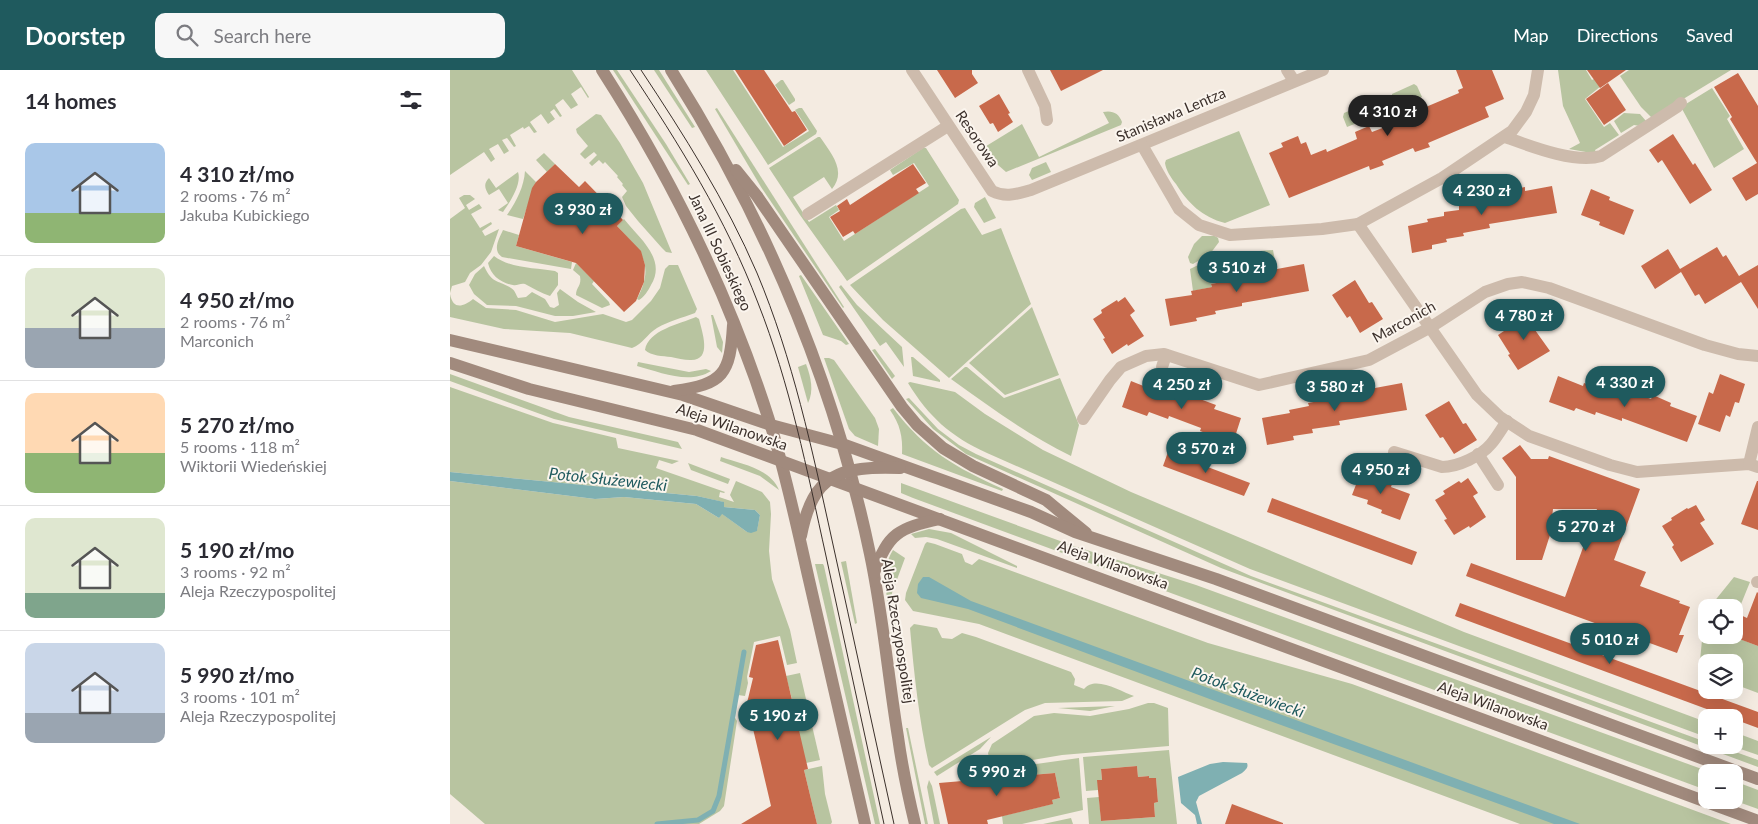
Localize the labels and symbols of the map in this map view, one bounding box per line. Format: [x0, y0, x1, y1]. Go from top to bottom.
street label: Stanisława Lentza [1113, 83, 1228, 145]
pin: 4 310 zł [1336, 94, 1440, 137]
street label: Resorowa [952, 107, 1003, 170]
pin: 4 230 zł [1430, 174, 1534, 216]
street label: Jana III Sobieskiego [686, 190, 756, 313]
pin: 3 930 zł [531, 192, 635, 235]
pin: 3 510 zł [1185, 250, 1289, 293]
street label: Marconich [1369, 296, 1438, 346]
pin: 4 780 zł [1472, 298, 1576, 341]
pin: 4 330 zł [1573, 366, 1677, 408]
pin: 4 250 zł [1130, 368, 1234, 410]
pin: 3 580 zł [1283, 370, 1387, 412]
street label: Aleja Wilanowska [674, 399, 790, 454]
pin: 3 570 zł [1154, 432, 1258, 474]
pin: 4 950 zł [1329, 452, 1433, 495]
water label: Potok Służewiecki [548, 463, 668, 494]
pin: 5 270 zł [1534, 510, 1638, 552]
street label: Aleja Wilanowska [1056, 536, 1171, 592]
street label: Aleja Rzeczypospolitej [879, 557, 919, 705]
pin: 5 010 zł [1558, 622, 1662, 665]
water label: Potok Służewiecki [1189, 662, 1307, 721]
street label: Aleja Wilanowska [1436, 677, 1551, 733]
pin: 5 190 zł [726, 698, 830, 741]
pin: 5 990 zł [945, 754, 1049, 797]

